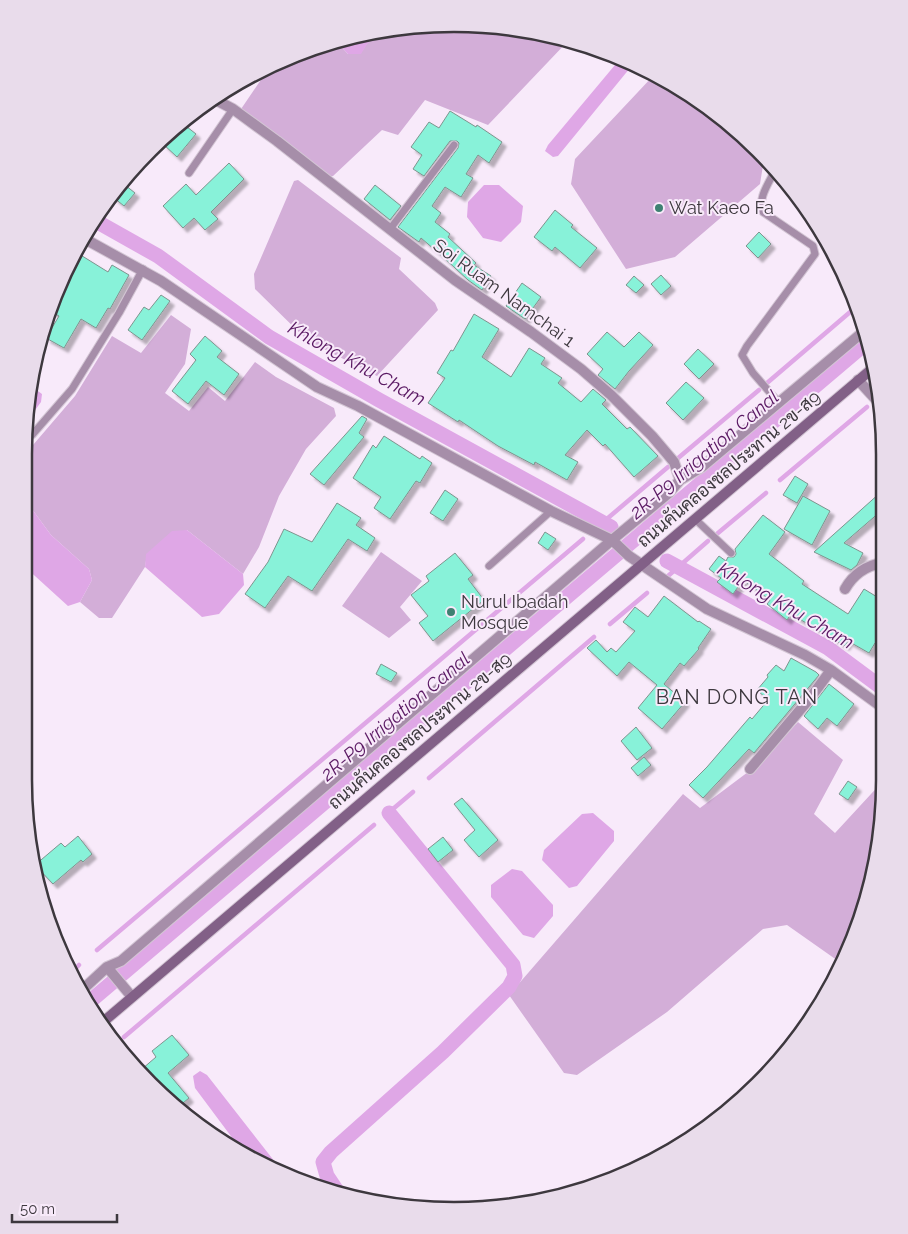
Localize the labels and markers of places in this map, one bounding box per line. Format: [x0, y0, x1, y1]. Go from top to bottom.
place label: Wat Kaeo Fa [669, 197, 774, 218]
marker: Wat Kaeo Fa [653, 202, 665, 214]
place label: Nurul Ibadah Mosque [461, 591, 568, 633]
marker: Nurul Ibadah Mosque [445, 606, 457, 618]

